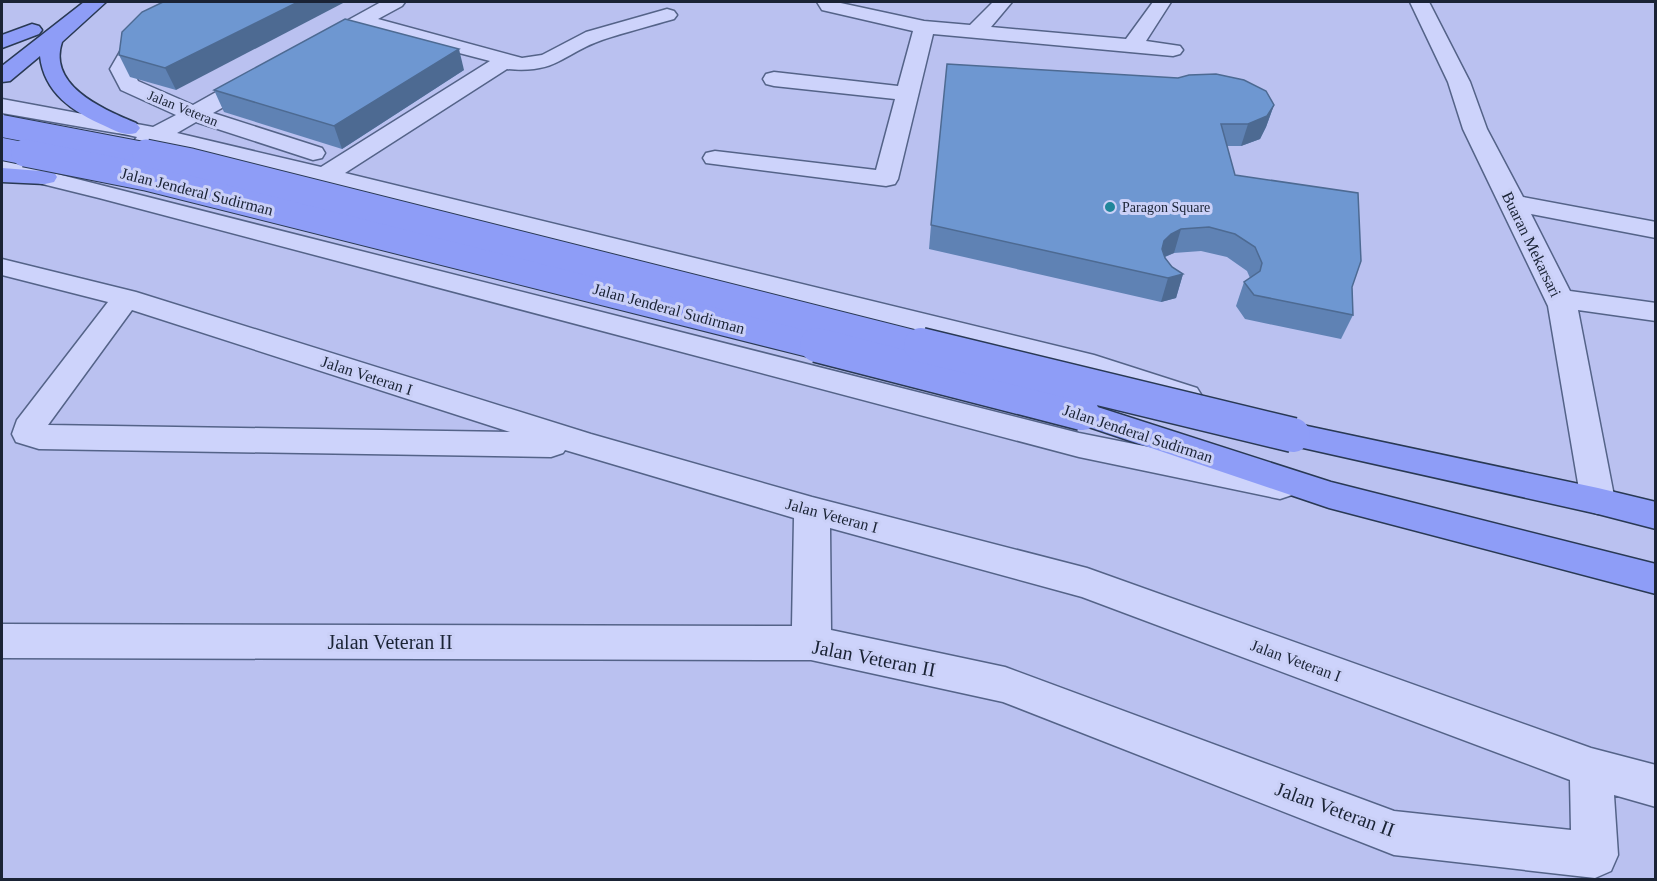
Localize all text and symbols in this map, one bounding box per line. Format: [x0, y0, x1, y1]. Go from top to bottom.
street label: Jalan Veteran [145, 88, 220, 129]
street label: Jalan Jenderal Sudirman [119, 164, 275, 219]
street label: Buaran Mekarsari [1499, 189, 1565, 300]
marker: Paragon Square [1103, 200, 1117, 214]
place label: Paragon Square [1122, 200, 1210, 215]
street label: Jalan Jenderal Sudirman [591, 280, 747, 337]
street label: Jalan Veteran I [319, 353, 415, 398]
street label: Jalan Jenderal Sudirman [1061, 401, 1215, 466]
street label: Jalan Veteran I [784, 495, 880, 536]
street label: Jalan Veteran II [327, 631, 453, 653]
street label: Jalan Veteran II [810, 635, 938, 681]
street label: Jalan Veteran I [1248, 636, 1343, 685]
street label: Jalan Veteran II [1272, 777, 1398, 841]

